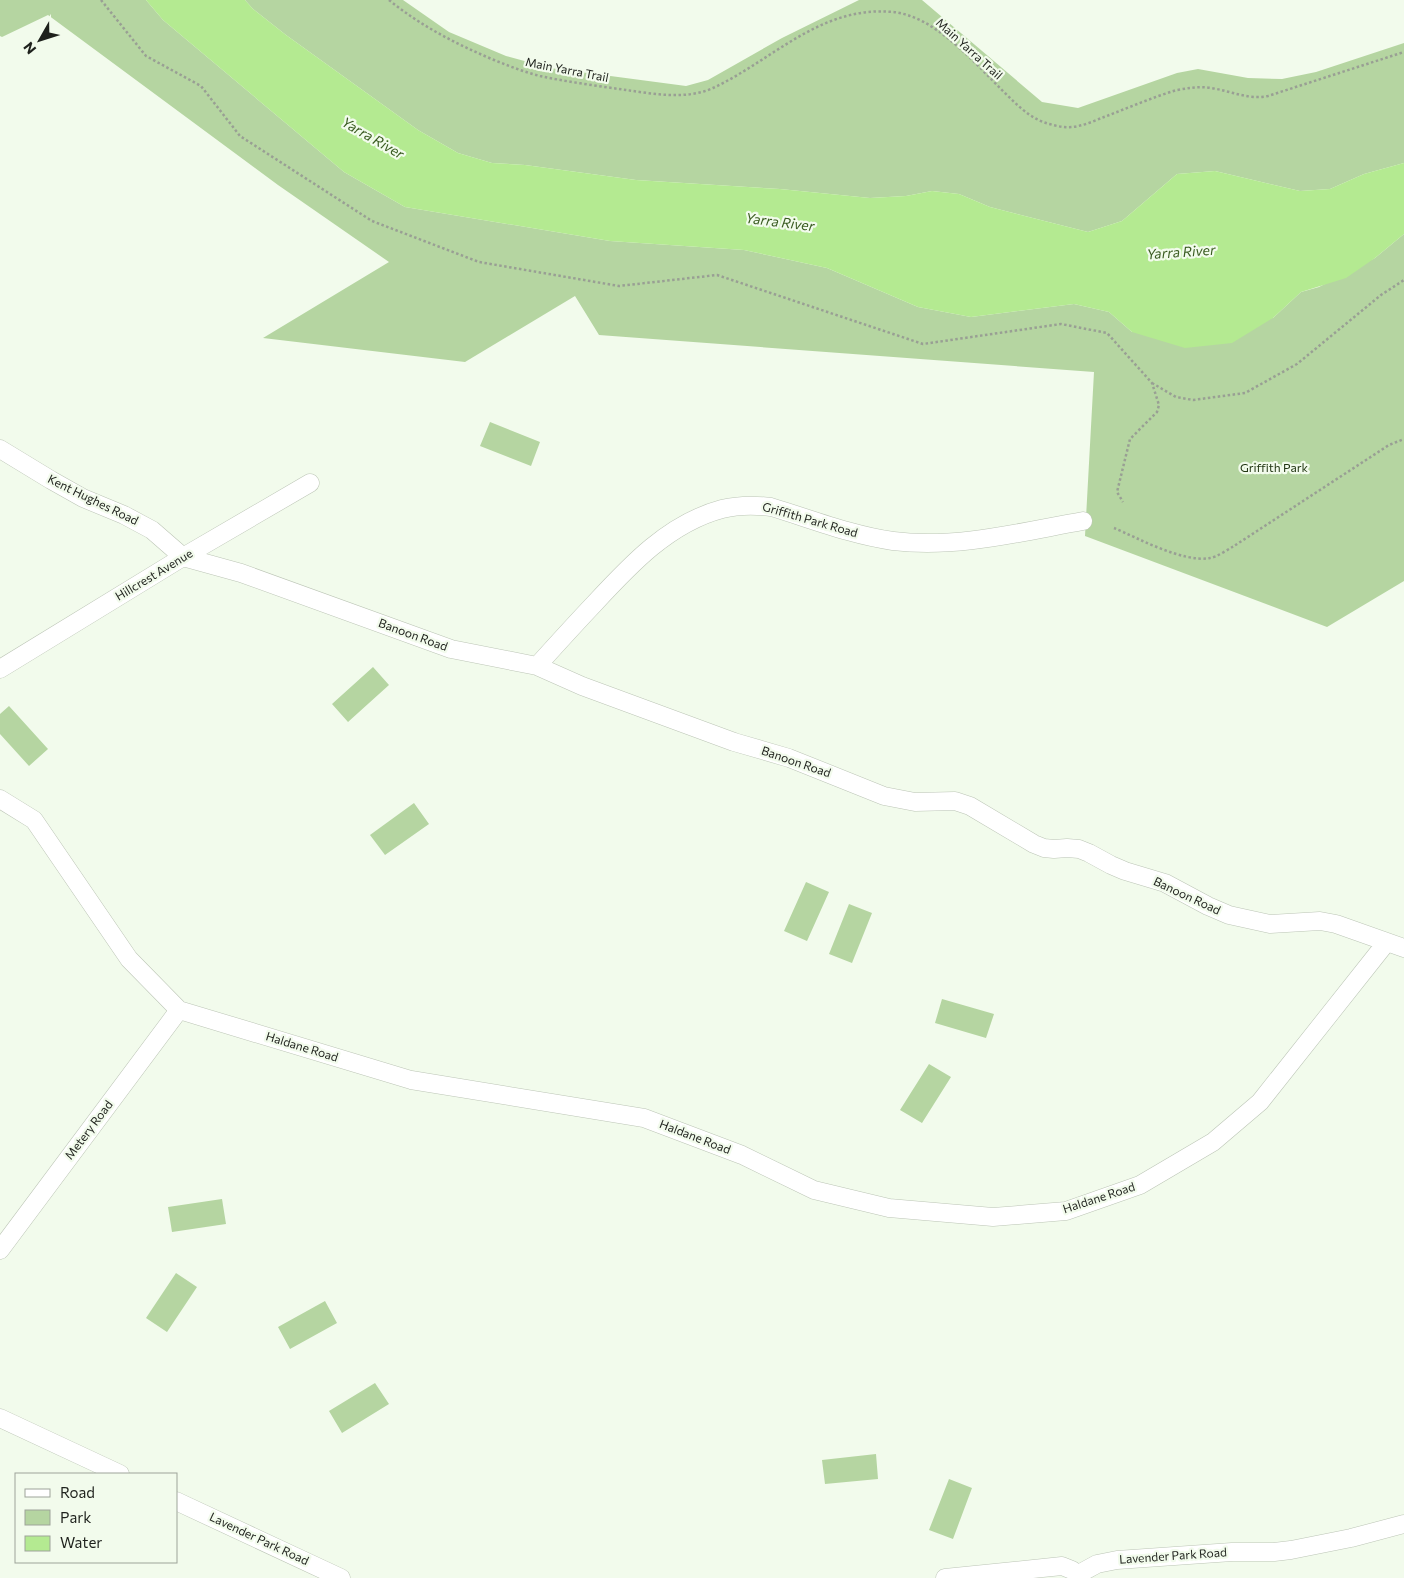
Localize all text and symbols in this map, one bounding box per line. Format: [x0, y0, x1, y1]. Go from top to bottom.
north arrow [15, 15, 65, 65]
street label: Main Yarra Trail [934, 15, 1006, 82]
text: N [20, 39, 39, 58]
street label: Main Yarra Trail [524, 54, 610, 84]
water label: Yarra River [339, 113, 408, 162]
water label: Yarra River [745, 209, 816, 234]
water label: Yarra River [1146, 241, 1216, 262]
park label: Griffith Park [1240, 460, 1309, 474]
street label: Kent Hughes Road [46, 471, 141, 527]
street label: Griffith Park Road [761, 499, 860, 539]
street label: Hillcrest Avenue [112, 546, 195, 603]
street label: Banoon Road [377, 615, 450, 653]
street label: Banoon Road [760, 743, 833, 779]
street label: Banoon Road [1152, 873, 1223, 917]
street label: Haldane Road [264, 1028, 340, 1064]
street label: Metery Road [61, 1097, 115, 1162]
street label: Haldane Road [658, 1116, 733, 1156]
street label: Haldane Road [1061, 1179, 1137, 1215]
legend [15, 1473, 178, 1563]
text: Road [60, 1483, 95, 1501]
text: Park [60, 1508, 91, 1526]
street label: Lavender Park Road [208, 1509, 311, 1567]
text: Water [60, 1533, 102, 1551]
street label: Lavender Park Road [1119, 1544, 1227, 1566]

